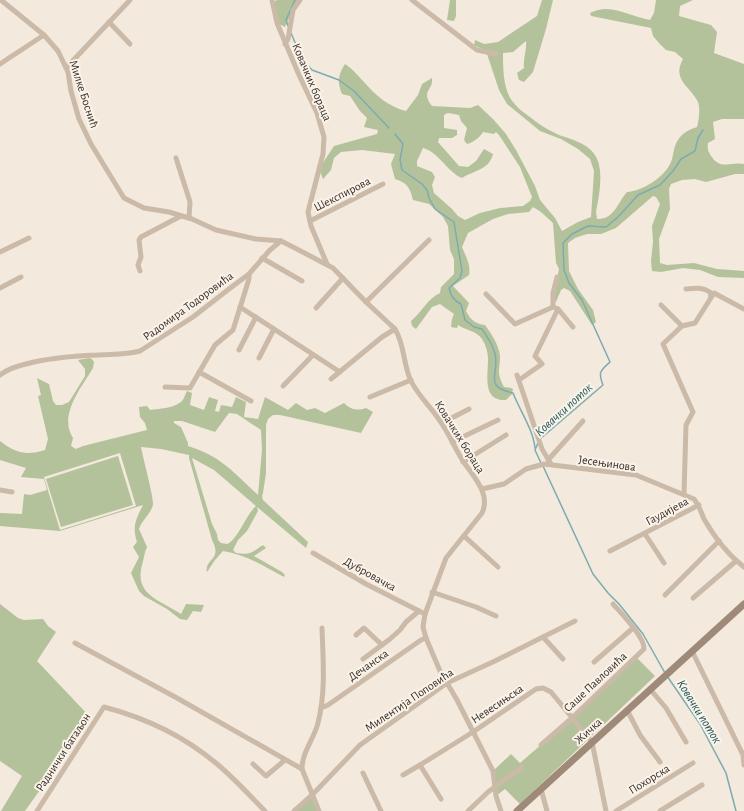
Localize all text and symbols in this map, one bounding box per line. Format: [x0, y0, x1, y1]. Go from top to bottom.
street label: Ковачких бораца [290, 41, 334, 123]
street label: Милке Боснић [67, 59, 101, 129]
street label: Шекспирова [312, 174, 373, 213]
street label: Радомира Тодоровића [141, 269, 236, 343]
water label: Ковачки поток [533, 381, 596, 439]
street label: Ковачких бораца [433, 399, 487, 476]
street label: Јесењинова [578, 453, 637, 473]
street label: Гаудијева [644, 495, 691, 528]
street label: Дубровачка [341, 555, 399, 594]
street label: Дечанска [346, 647, 391, 683]
street label: Саше Павловића [561, 649, 629, 714]
street label: Милентија Поповића [363, 666, 456, 735]
water label: Ковачки поток [674, 678, 724, 746]
street label: Невесињска [469, 682, 526, 726]
street label: Раднички батаљон [33, 711, 93, 793]
street label: Жичка [572, 715, 604, 746]
street label: Похорска [626, 761, 672, 796]

